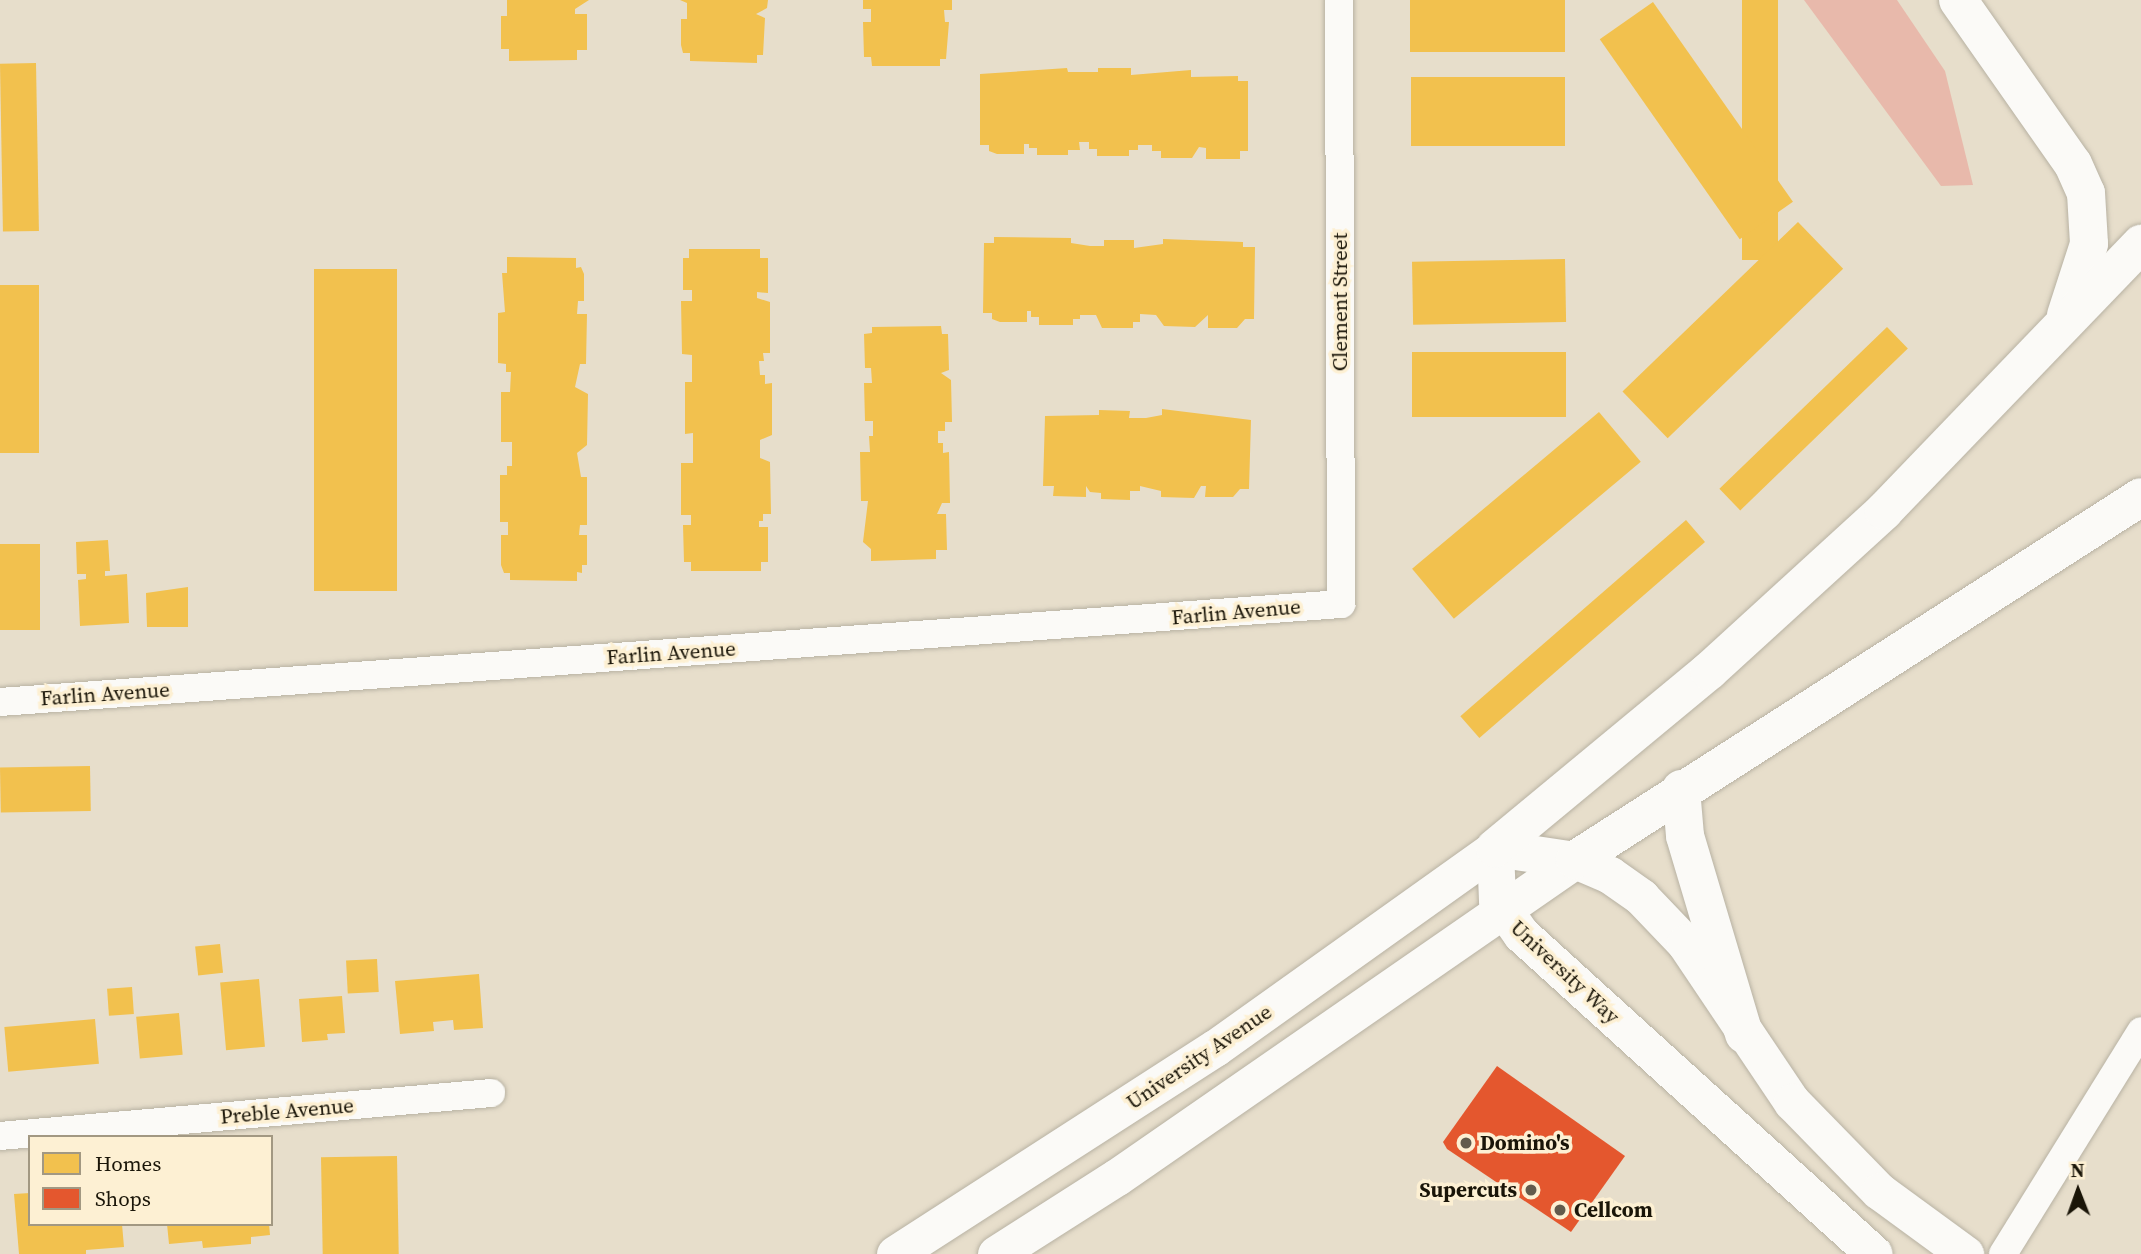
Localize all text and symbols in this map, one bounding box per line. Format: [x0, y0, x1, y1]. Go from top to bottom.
street label: Clement Street [1327, 233, 1353, 371]
street label: Farlin Avenue [1170, 594, 1302, 630]
street label: Farlin Avenue [605, 636, 737, 670]
street label: Farlin Avenue [39, 677, 171, 711]
street label: University Way [1505, 915, 1625, 1029]
street label: University Avenue [1122, 999, 1276, 1115]
street label: Preble Avenue [219, 1093, 355, 1129]
place label: Domino's [1480, 1130, 1570, 1156]
legend [28, 1135, 273, 1226]
marker: Domino's [1458, 1135, 1474, 1151]
text: Homes [95, 1149, 161, 1178]
north arrow [2043, 1156, 2113, 1226]
text: N [2070, 1157, 2085, 1183]
place label: Supercuts [1419, 1177, 1517, 1203]
marker: Supercuts [1523, 1182, 1539, 1198]
text: Shops [95, 1184, 151, 1213]
place label: Cellcom [1574, 1197, 1653, 1223]
marker: Cellcom [1552, 1202, 1568, 1218]

